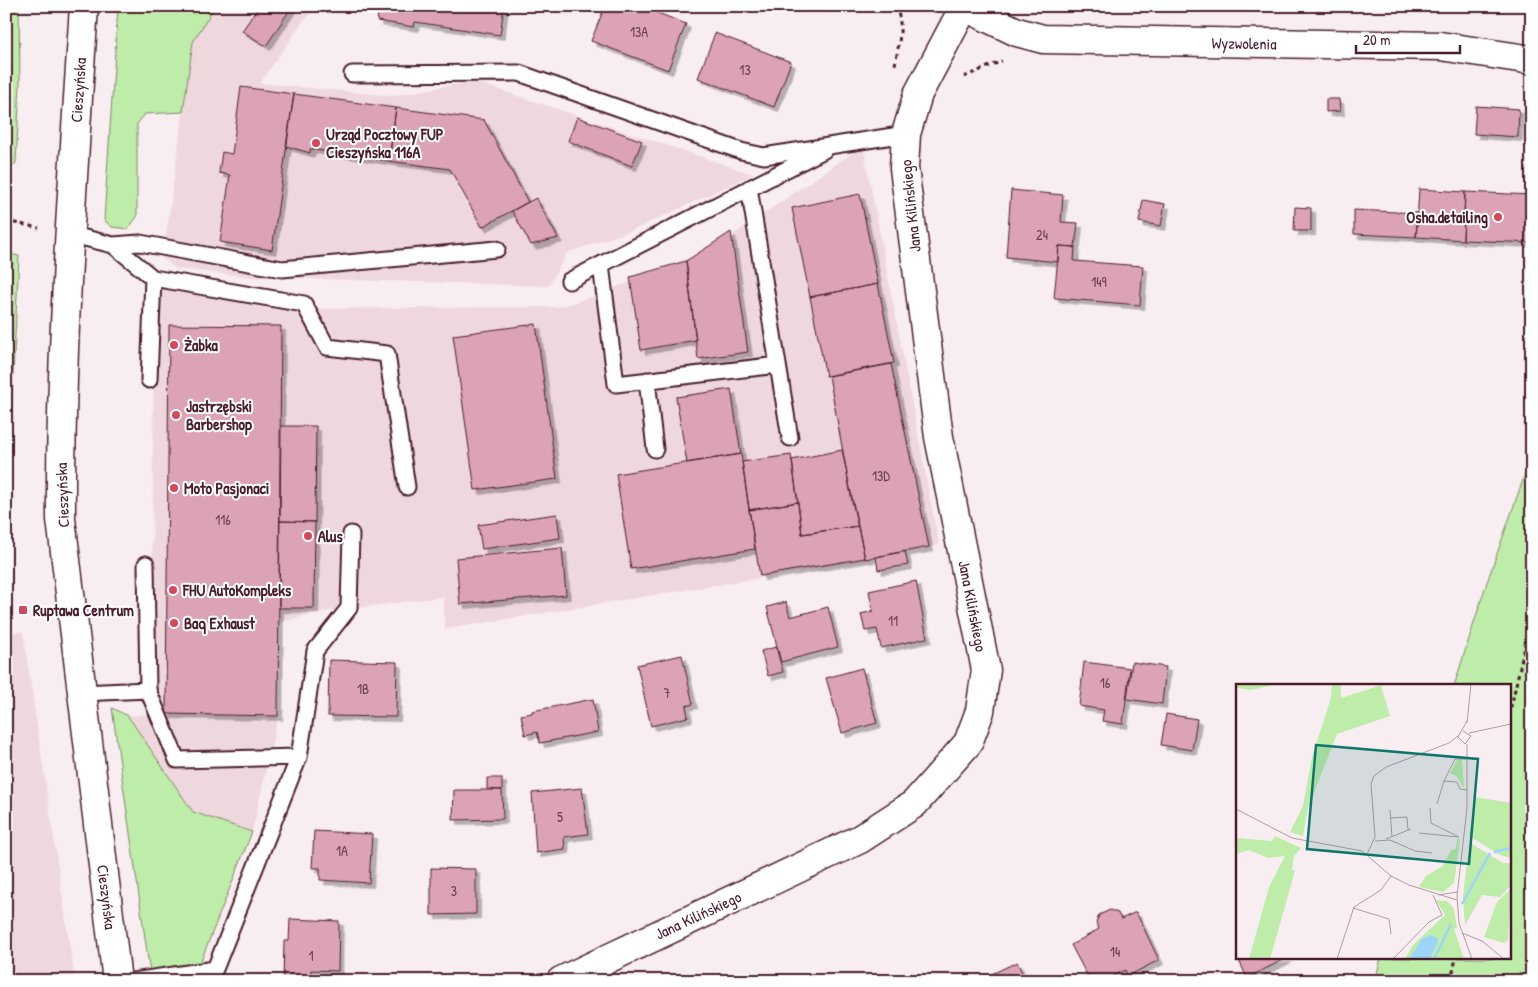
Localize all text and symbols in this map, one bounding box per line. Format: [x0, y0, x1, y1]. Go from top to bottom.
house number: 13A [630, 22, 648, 41]
scale bar [1356, 22, 1459, 54]
text: 20 m [1363, 29, 1390, 50]
street label: Wyzwolenia [1211, 31, 1277, 55]
street label: Cieszyńska [65, 57, 91, 123]
house number: 13 [739, 60, 751, 79]
place label: Urząd Pocztowy FUP Cieszyńska 116A [326, 123, 444, 164]
marker: Urząd Pocztowy FUP Cieszyńska 116A [310, 137, 322, 149]
street label: Jana Kilińskiego [894, 158, 926, 253]
place label: Osha.detailing [1406, 206, 1488, 229]
marker: Osha.detailing [1492, 211, 1504, 223]
house number: 24 [1036, 225, 1048, 244]
house number: 149 [1091, 272, 1107, 291]
place label: Żabka [184, 334, 219, 356]
marker: Żabka [168, 339, 180, 351]
place label: Jastrzębski Barbershop [186, 395, 252, 436]
marker: Jastrzębski Barbershop [170, 409, 182, 421]
street label: Cieszyńska [50, 462, 74, 528]
house number: 13D [872, 466, 890, 485]
place label: Moto Pasjonaci [184, 477, 269, 499]
marker: Moto Pasjonaci [168, 482, 180, 494]
house number: 116 [215, 510, 231, 529]
place label: Alus [318, 525, 343, 547]
marker: Alus [302, 530, 314, 542]
street label: Jana Kilińskiego [953, 558, 993, 654]
place label: FHU AutoKompleks [182, 579, 292, 602]
marker: FHU AutoKompleks [167, 584, 179, 596]
place label: Ruptawa Centrum [33, 599, 134, 622]
marker: Ruptawa Centrum [17, 604, 29, 616]
house number: 11 [888, 611, 898, 630]
place label: Baq Exhaust [184, 612, 255, 635]
marker: Baq Exhaust [168, 617, 180, 629]
house number: 16 [1100, 673, 1111, 692]
house number: 1B [357, 679, 369, 698]
house number: 7 [664, 683, 671, 702]
inset map [1236, 684, 1510, 960]
house number: 5 [557, 807, 563, 826]
house number: 1A [336, 841, 348, 860]
street label: Cieszyńska [92, 863, 122, 931]
house number: 3 [451, 881, 457, 900]
street label: Jana Kilińskiego [651, 885, 745, 945]
house number: 14 [1110, 942, 1120, 961]
house number: 1 [308, 946, 314, 965]

